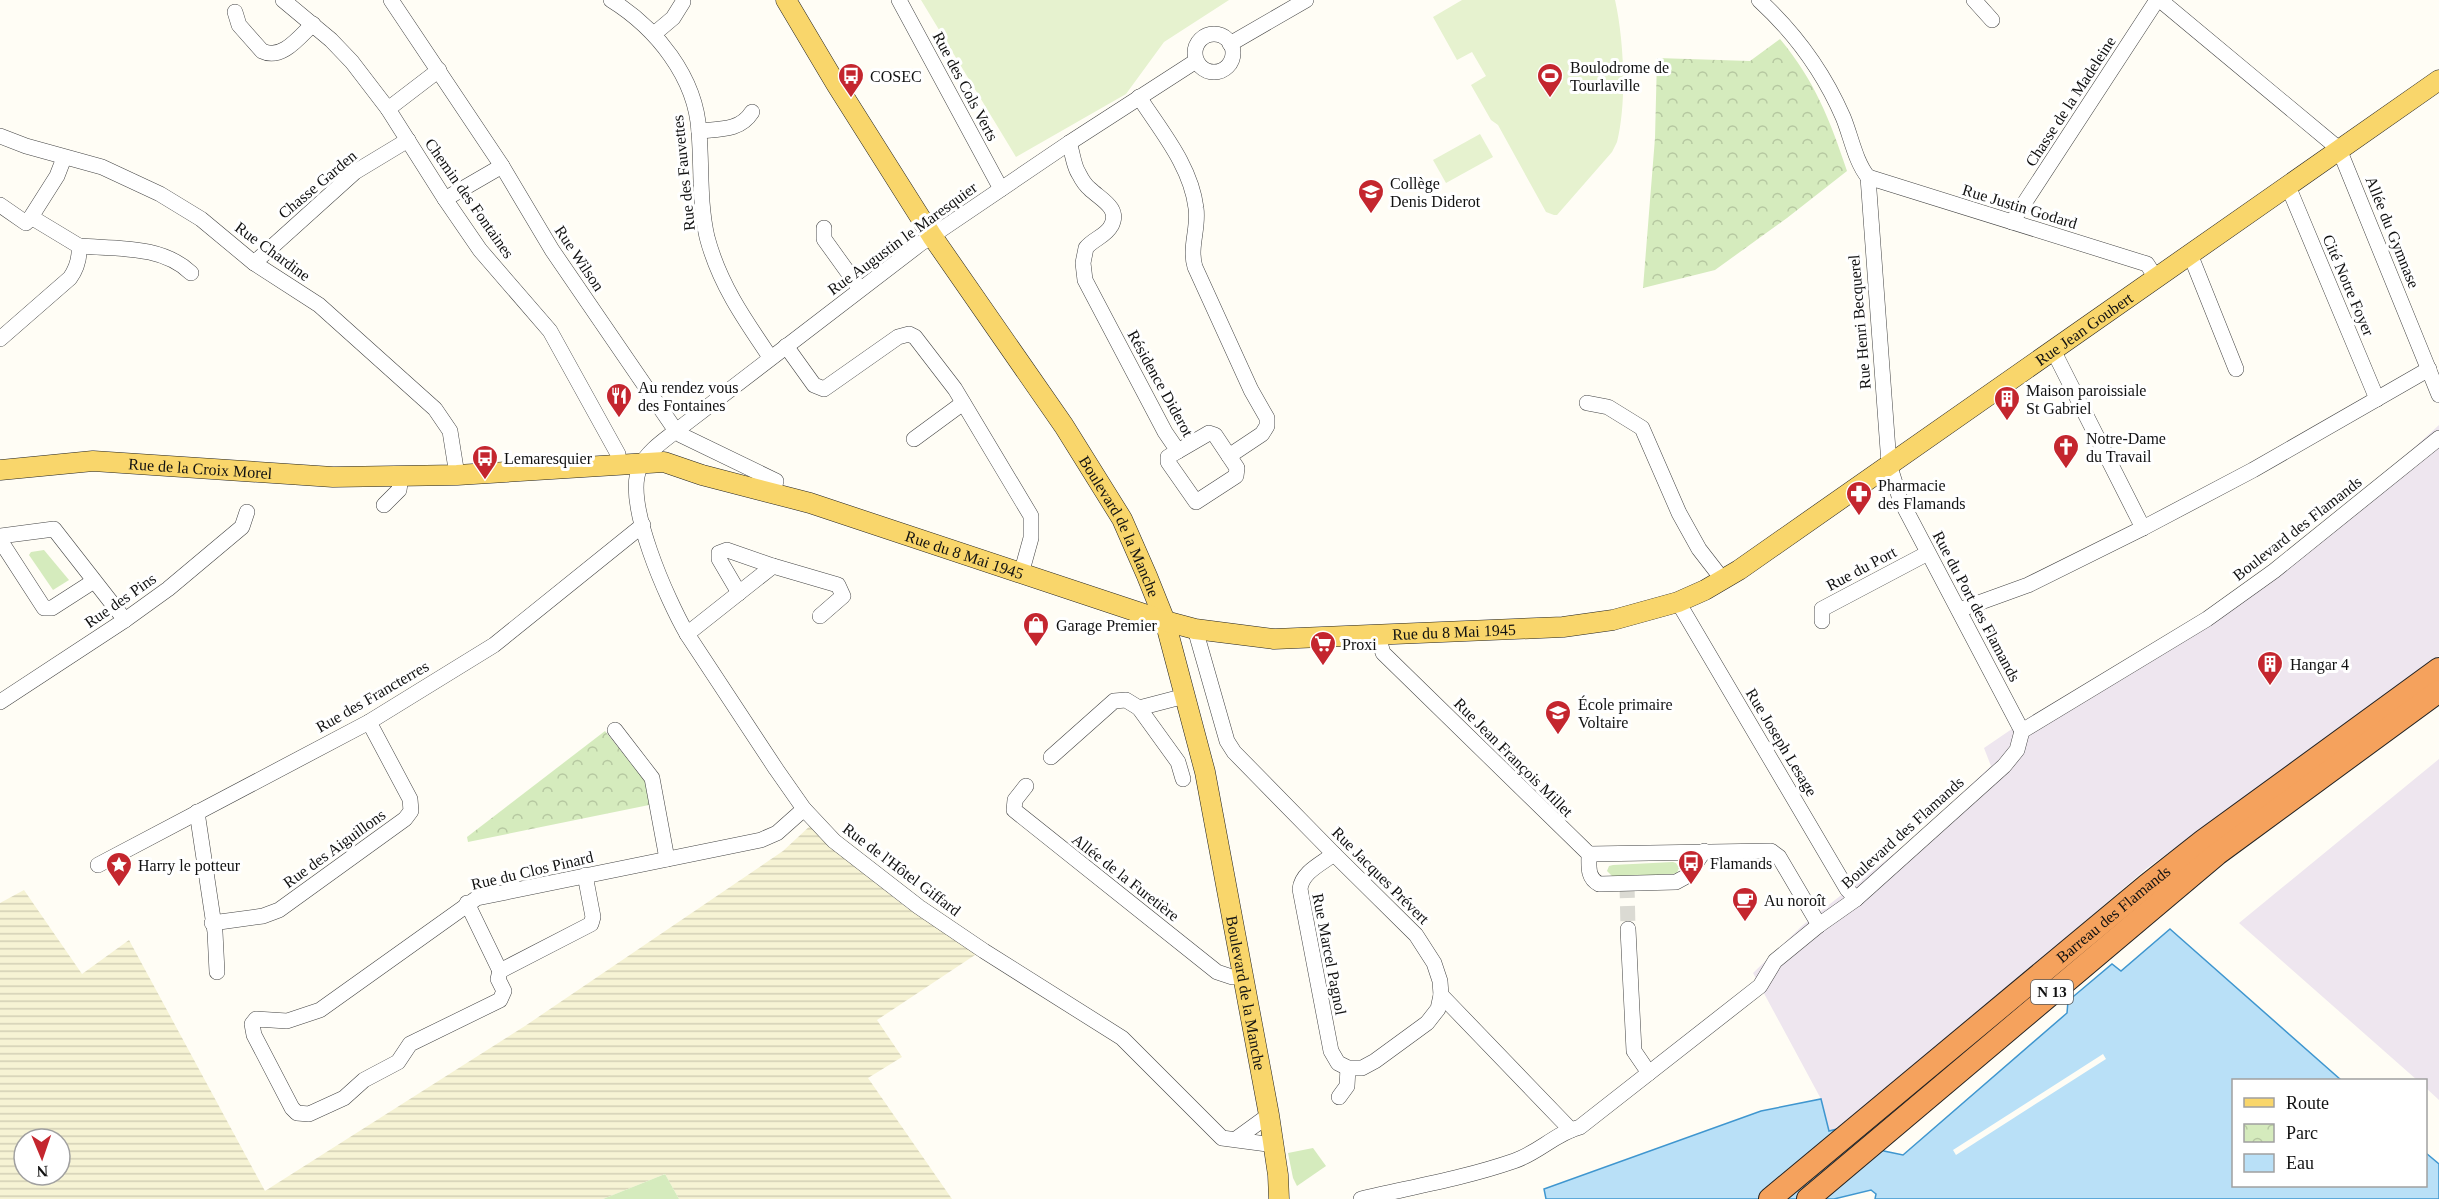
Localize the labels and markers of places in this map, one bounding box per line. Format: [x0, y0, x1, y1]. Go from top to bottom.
place label: Boulodrome de Tourlaville [1570, 59, 1669, 94]
bus stop icon: COSEC [836, 61, 866, 99]
sports icon: Boulodrome de Tourlaville [1535, 61, 1565, 99]
place label: COSEC [870, 68, 922, 85]
place label: Collège Denis Diderot [1390, 175, 1481, 210]
school or university icon: Collège Denis Diderot [1356, 177, 1386, 215]
place label: Au rendez vous des Fontaines [638, 379, 738, 414]
restaurant icon: Au rendez vous des Fontaines [604, 381, 634, 419]
place label: Maison paroissiale St Gabriel [2026, 382, 2146, 417]
building icon: Maison paroissiale St Gabriel [1992, 384, 2022, 422]
place label: Notre-Dame du Travail [2086, 430, 2166, 465]
church icon: Notre-Dame du Travail [2051, 432, 2081, 470]
bus stop icon: Lemaresquier [470, 443, 500, 481]
place label: Lemaresquier [504, 450, 593, 468]
place label: Pharmacie des Flamands [1878, 477, 1966, 512]
pharmacy icon: Pharmacie des Flamands [1844, 479, 1874, 517]
shop icon: Garage Premier [1021, 610, 1051, 648]
place label: Garage Premier [1056, 617, 1158, 635]
supermarket icon: Proxi [1308, 629, 1338, 667]
place label: Proxi [1342, 636, 1377, 653]
building icon: Hangar 4 [2255, 649, 2285, 687]
place label: Hangar 4 [2290, 656, 2349, 674]
place label: École primaire Voltaire [1578, 695, 1673, 731]
school or university icon: École primaire Voltaire [1543, 698, 1573, 736]
bus stop icon: Flamands [1676, 848, 1706, 886]
place icon: Harry le potteur [104, 850, 134, 888]
place label: Flamands [1710, 855, 1772, 872]
place label: Harry le potteur [138, 857, 241, 875]
cafe icon: Au noroît [1730, 885, 1760, 923]
place label: Au noroît [1764, 892, 1826, 909]

